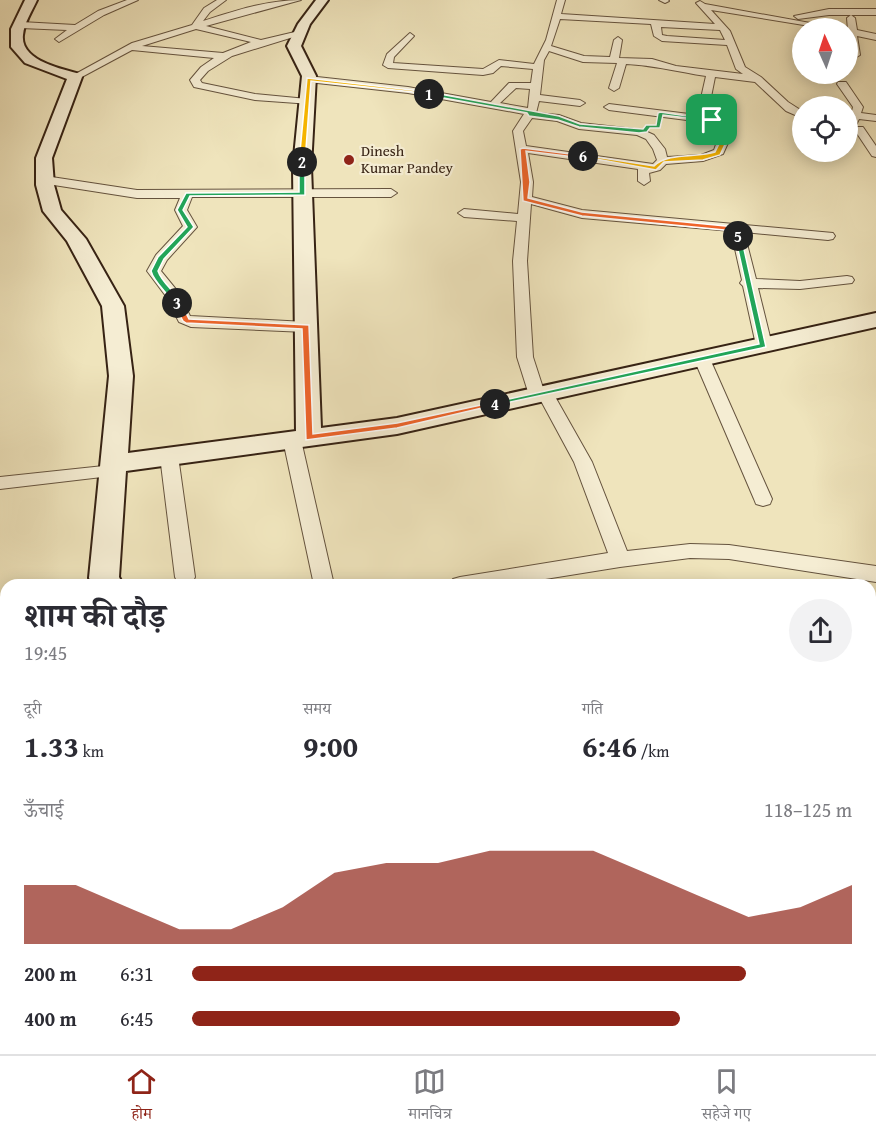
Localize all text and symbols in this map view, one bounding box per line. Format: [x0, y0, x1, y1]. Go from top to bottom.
north arrow [792, 18, 858, 84]
map controls [792, 18, 858, 162]
pin: 1 [414, 79, 444, 109]
text: 1 [425, 82, 433, 106]
pin [686, 94, 737, 145]
button: locate [792, 96, 858, 162]
icon: arrive [695, 103, 728, 136]
place label: Dinesh Kumar Pandey [361, 140, 453, 178]
pin: 6 [568, 141, 598, 171]
text: 6 [579, 144, 587, 168]
pin: 2 [287, 147, 317, 177]
text: 2 [298, 150, 306, 174]
marker: Dinesh Kumar Pandey [342, 153, 356, 167]
pin: 5 [723, 221, 753, 251]
text: 5 [734, 224, 742, 248]
pin: 3 [162, 288, 192, 318]
text: 3 [173, 291, 181, 315]
pin: 4 [480, 389, 510, 419]
text: 4 [491, 392, 499, 416]
text: शाम की दौड़ [24, 591, 166, 639]
button: share [789, 599, 852, 662]
text: 19:45 [24, 638, 67, 667]
text: दूरी [24, 696, 41, 720]
text: समय [303, 696, 331, 720]
text: गति [582, 696, 603, 720]
text: 1.33 [24, 724, 79, 768]
text: 9:00 [303, 724, 358, 768]
text: 6:46 [582, 724, 637, 768]
text: km [79, 739, 104, 763]
text: /km [637, 739, 669, 763]
text: ऊँचाई [24, 795, 63, 824]
text: 118–125 m [764, 795, 852, 824]
text: 200 m [24, 959, 77, 988]
text: 6:31 [120, 959, 154, 988]
text: 400 m [24, 1004, 77, 1033]
text: 6:45 [120, 1004, 154, 1033]
tab: होम [125, 1065, 158, 1129]
tab: मानचित्र [408, 1065, 452, 1129]
tab: सहेजे गए [702, 1065, 751, 1129]

